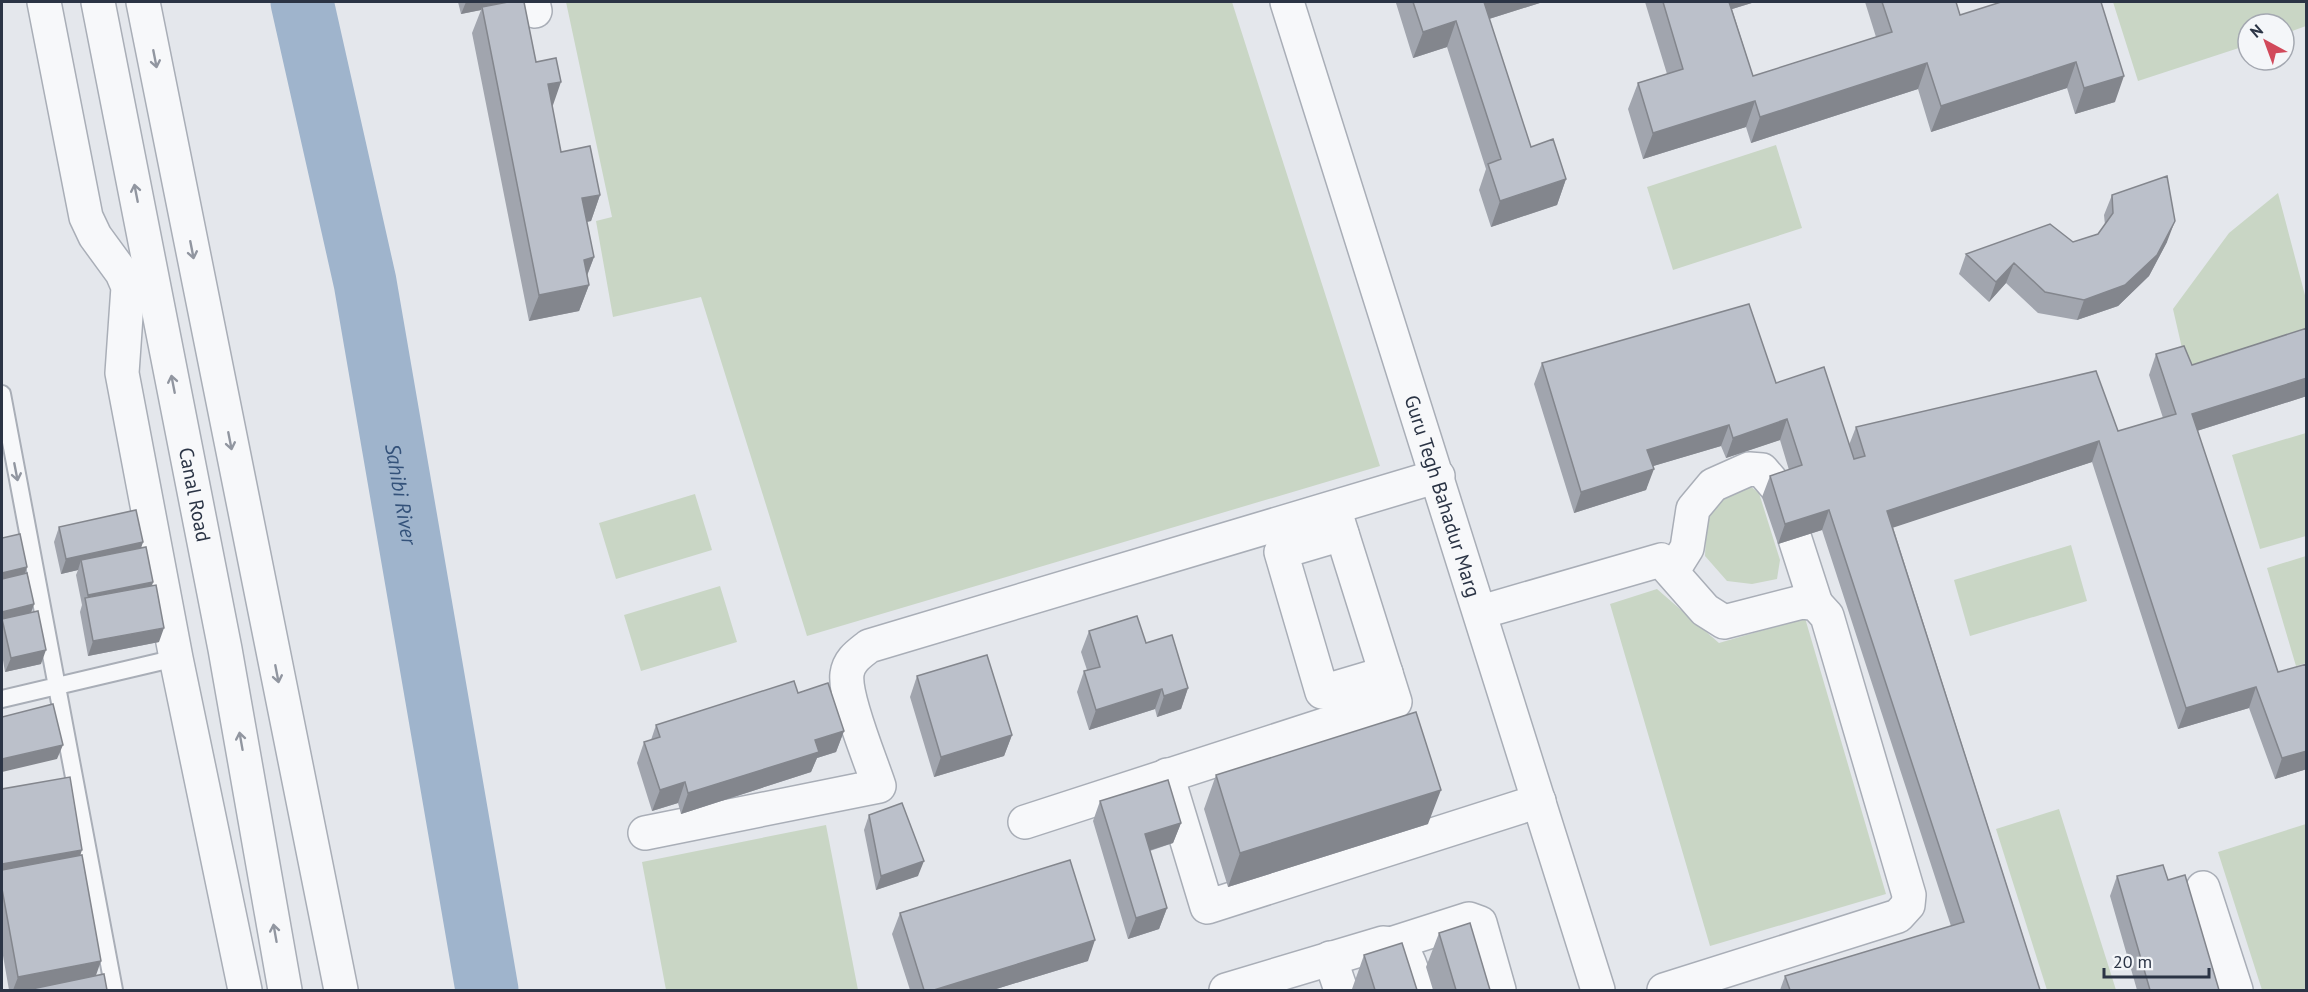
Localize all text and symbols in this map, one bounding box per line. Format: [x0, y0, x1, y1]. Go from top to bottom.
north arrow [2236, 12, 2296, 72]
text: N [2246, 20, 2267, 42]
one-way arrow [150, 49, 161, 68]
one-way arrow [130, 184, 141, 203]
one-way arrow [187, 240, 198, 259]
one-way arrow [167, 375, 178, 395]
street label: Guru Tegh Bahadur Marg [1399, 392, 1487, 600]
one-way arrow [225, 431, 236, 451]
water label: Sahibi River [380, 441, 424, 549]
street label: Canal Road [173, 445, 217, 544]
one-way arrow [11, 461, 22, 481]
one-way arrow [272, 664, 283, 683]
one-way arrow [235, 732, 246, 751]
one-way arrow [269, 924, 280, 943]
scale bar [2104, 941, 2209, 979]
text: 20 m [2113, 950, 2152, 973]

